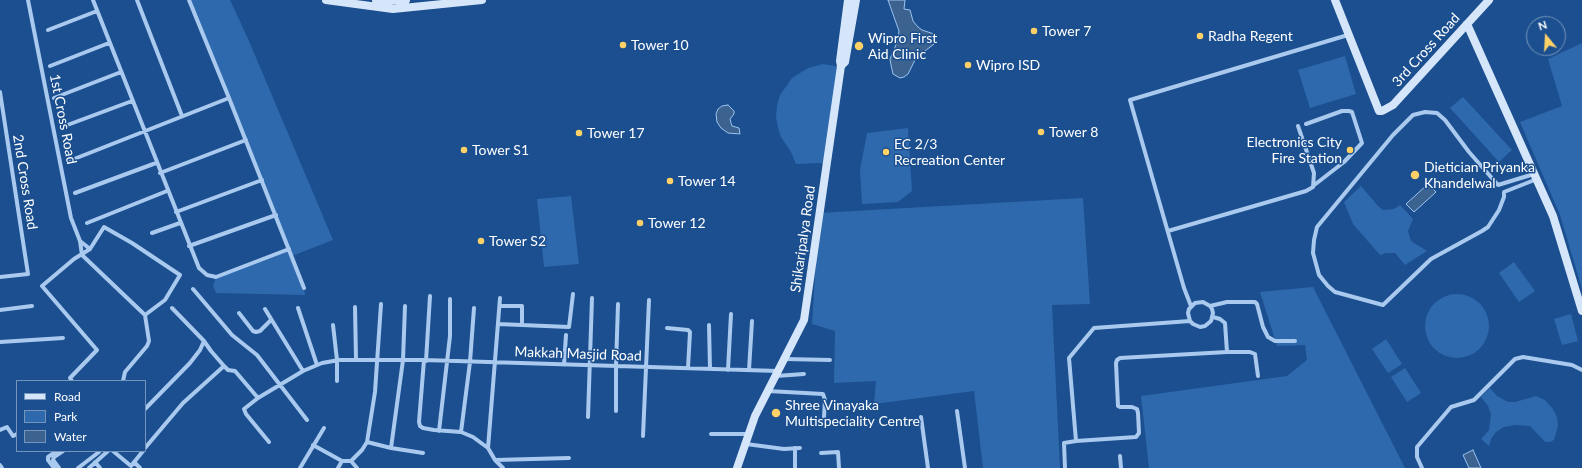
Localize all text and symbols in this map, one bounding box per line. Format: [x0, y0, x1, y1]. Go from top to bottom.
street label: 3rd Cross Road [1389, 10, 1463, 90]
north arrow [1526, 16, 1566, 56]
text: N [1536, 18, 1548, 33]
place label: Tower 7 [1042, 23, 1091, 39]
marker: Tower 7 [1029, 26, 1039, 36]
place label: Radha Regent [1208, 28, 1293, 44]
place label: Wipro First Aid Clinic [868, 30, 937, 62]
marker: Radha Regent [1195, 31, 1205, 41]
place label: Tower 10 [631, 37, 689, 53]
marker: Tower 10 [618, 40, 628, 50]
marker: Wipro First Aid Clinic [853, 40, 865, 52]
place label: Wipro ISD [976, 57, 1040, 73]
marker: Wipro ISD [963, 60, 973, 70]
street label: 1st Cross Road [46, 72, 80, 166]
place label: Tower 8 [1049, 124, 1098, 140]
place label: Tower 17 [587, 125, 645, 141]
marker: Tower 8 [1036, 127, 1046, 137]
marker: Tower 17 [574, 128, 584, 138]
street label: 2nd Cross Road [9, 133, 41, 231]
place label: Electronics City Fire Station [1246, 134, 1342, 166]
place label: EC 2/3 Recreation Center [894, 136, 1005, 168]
place label: Tower S1 [472, 142, 529, 158]
marker: Tower S1 [459, 145, 469, 155]
marker: Electronics City Fire Station [1345, 145, 1355, 155]
marker: EC 2/3 Recreation Center [881, 147, 891, 157]
place label: Dietician Priyanka Khandelwal [1424, 159, 1535, 192]
marker: Dietician Priyanka Khandelwal [1409, 169, 1421, 181]
place label: Tower 14 [678, 173, 736, 189]
marker: Tower 14 [665, 176, 675, 186]
street label: Shikaripalya Road [787, 184, 819, 294]
place label: Tower 12 [648, 215, 706, 231]
marker: Tower 12 [635, 218, 645, 228]
place label: Tower S2 [489, 233, 546, 249]
marker: Tower S2 [476, 236, 486, 246]
street label: Makkah Masjid Road [514, 343, 642, 365]
legend [16, 380, 146, 452]
text: Road [54, 389, 81, 404]
place label: Shree Vinayaka Multispeciality Centre [785, 397, 920, 430]
marker: Shree Vinayaka Multispeciality Centre [770, 407, 782, 419]
text: Park [54, 409, 77, 424]
text: Water [54, 429, 87, 444]

